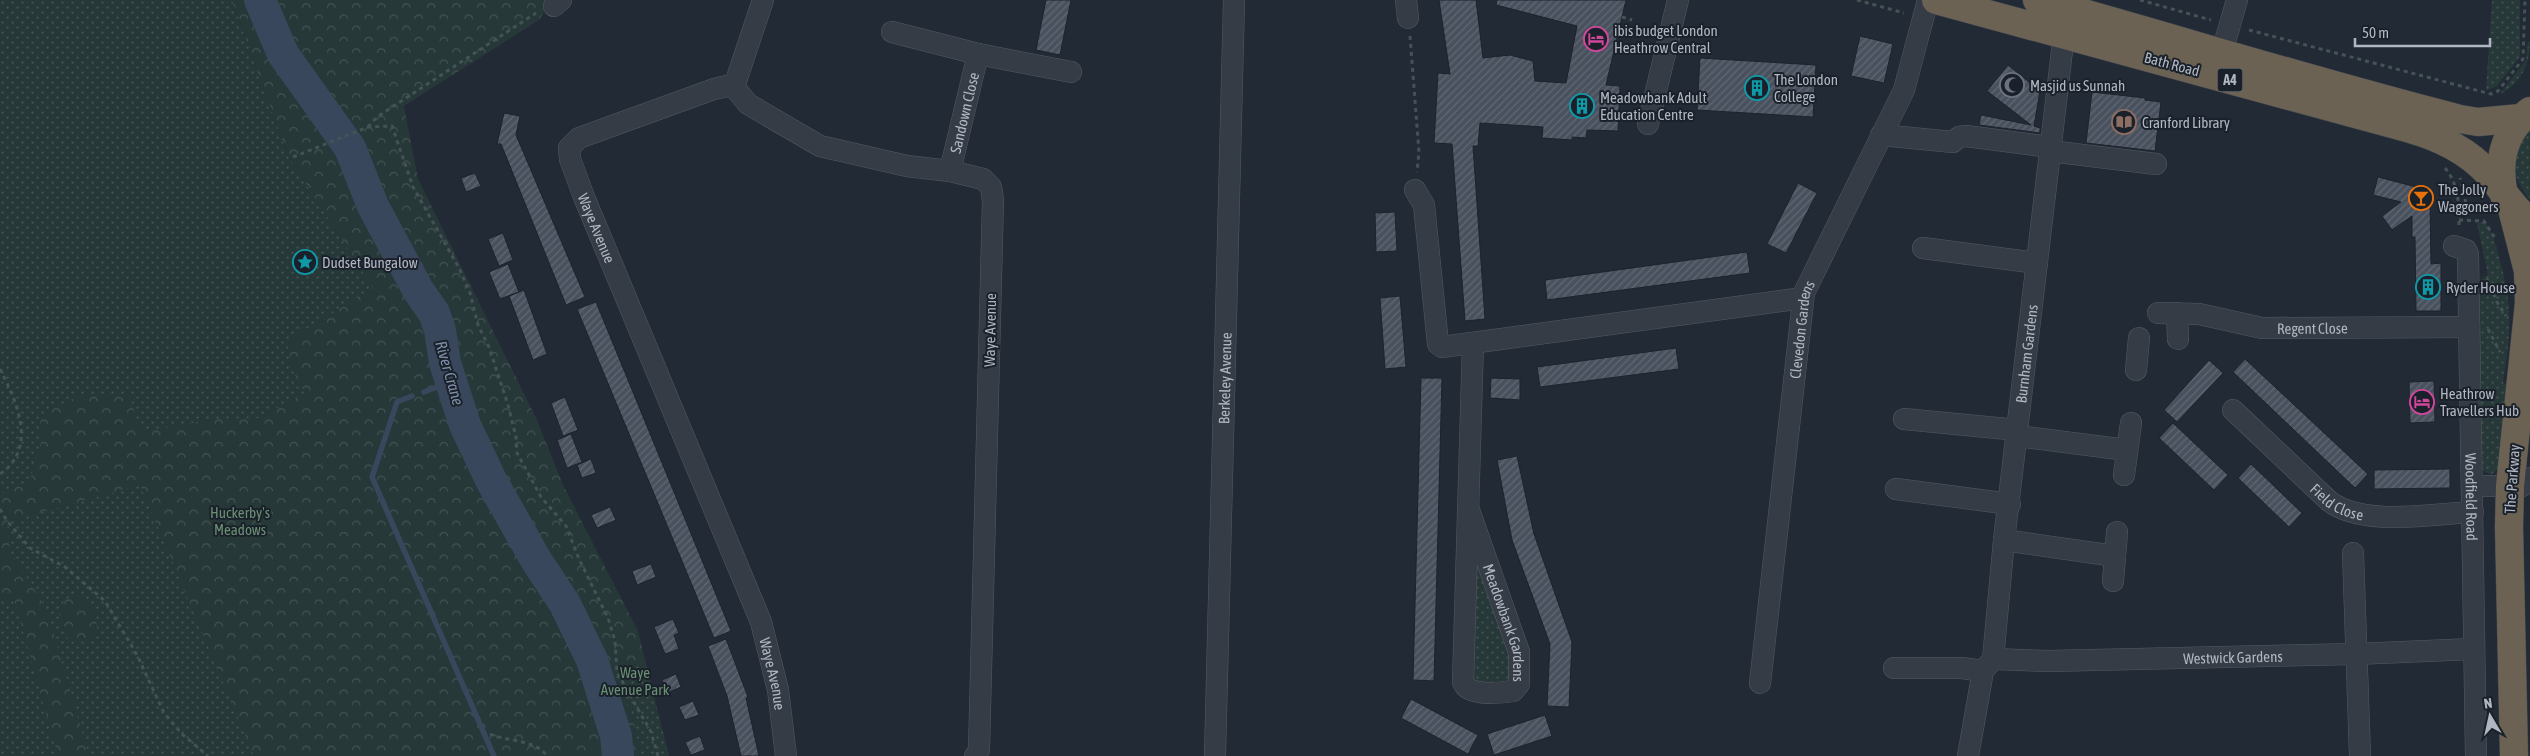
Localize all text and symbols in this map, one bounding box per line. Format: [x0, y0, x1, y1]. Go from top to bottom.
scale bar [2355, 15, 2490, 47]
place label: ibis budget London Heathrow Central [1614, 22, 1718, 56]
text: 50 m [2362, 24, 2389, 41]
hotel icon: ibis budget London Heathrow Central [1583, 26, 1609, 52]
street label: Bath Road [2143, 48, 2201, 80]
road number: A4 [2218, 68, 2242, 92]
street label: Sandown Close [946, 70, 982, 155]
place label: The London College [1774, 71, 1838, 105]
mosque icon: Masjid us Sunnah [1999, 72, 2025, 98]
building icon: The London College [1744, 75, 1770, 101]
place label: Masjid us Sunnah [2030, 77, 2125, 94]
place label: Meadowbank Adult Education Centre [1600, 89, 1707, 123]
building icon: Meadowbank Adult Education Centre [1569, 93, 1595, 119]
library icon: Cranford Library [2111, 109, 2137, 135]
place label: Cranford Library [2142, 114, 2230, 131]
place label: The Jolly Waggoners [2438, 181, 2499, 215]
bar icon: The Jolly Waggoners [2408, 185, 2434, 211]
street label: Waye Avenue [575, 191, 619, 266]
place icon: Dudset Bungalow [292, 249, 318, 275]
place label: Dudset Bungalow [322, 254, 418, 271]
building icon: Ryder House [2415, 274, 2441, 300]
street label: Clevedon Gardens [1786, 277, 1817, 380]
place label: Ryder House [2446, 279, 2515, 296]
street label: Waye Avenue [981, 293, 999, 367]
street label: Burnham Gardens [2012, 304, 2040, 404]
street label: Regent Close [2277, 319, 2348, 336]
street label: Berkeley Avenue [1215, 332, 1234, 424]
water label: River Crane [432, 339, 468, 407]
place label: Heathrow Travellers Hub [2440, 385, 2519, 419]
hotel icon: Heathrow Travellers Hub [2409, 389, 2435, 415]
street label: The Parkway [2501, 444, 2523, 514]
street label: Woodfield Road [2463, 453, 2481, 541]
street label: Field Close [2307, 480, 2365, 523]
park label: Huckerby's Meadows [210, 504, 270, 538]
street label: Meadowbank Gardens [1480, 562, 1528, 682]
street label: Waye Avenue [757, 636, 789, 711]
street label: Westwick Gardens [2183, 647, 2283, 666]
park label: Waye Avenue Park [601, 664, 670, 698]
north arrow [2465, 691, 2515, 741]
text: N [2483, 695, 2493, 712]

